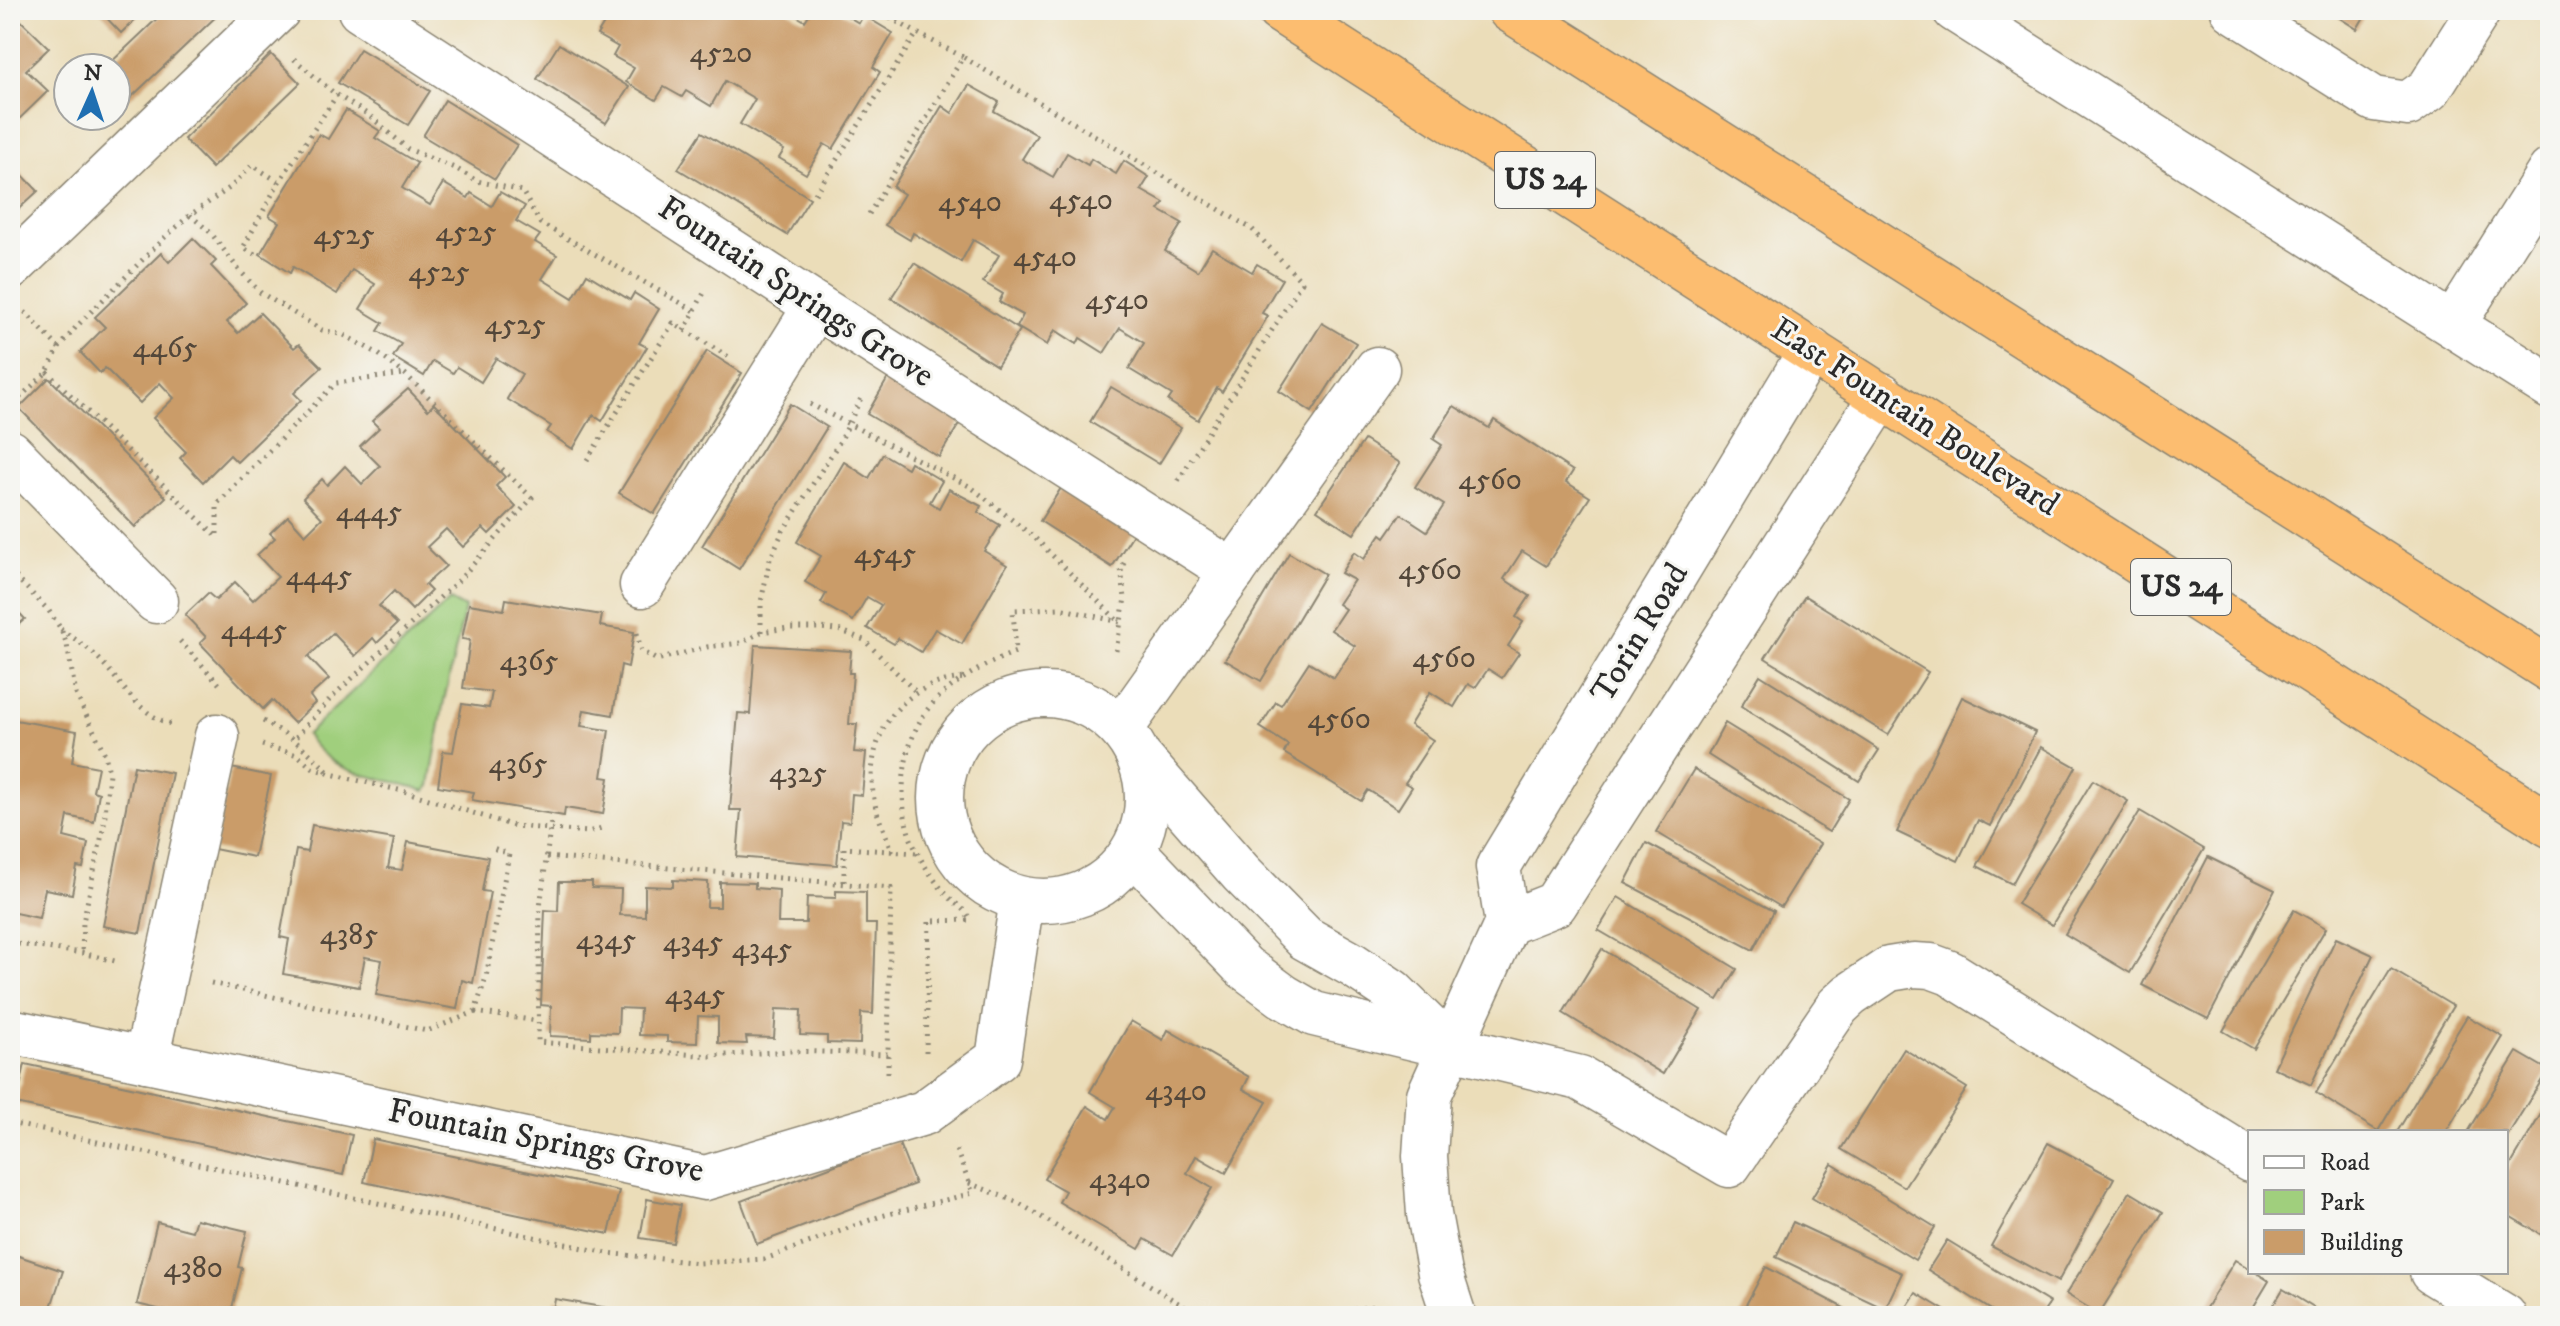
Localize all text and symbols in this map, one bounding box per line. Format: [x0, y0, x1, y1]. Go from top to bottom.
house number: 4520 [690, 35, 752, 72]
north arrow [52, 52, 132, 132]
text: N [83, 60, 103, 87]
road number: US 24 [1495, 152, 1595, 208]
house number: 4540 [1049, 182, 1113, 219]
house number: 4540 [938, 184, 1002, 221]
street label: Fountain Springs Grove [650, 187, 942, 397]
house number: 4525 [435, 214, 497, 251]
house number: 4525 [313, 217, 375, 254]
house number: 4540 [1013, 239, 1077, 276]
house number: 4525 [408, 254, 470, 291]
house number: 4540 [1085, 282, 1149, 319]
house number: 4525 [484, 307, 546, 344]
street label: East Fountain Boulevard [1763, 308, 2067, 526]
house number: 4465 [132, 330, 198, 367]
house number: 4560 [1458, 462, 1522, 499]
house number: 4445 [336, 494, 402, 531]
house number: 4545 [854, 536, 916, 573]
house number: 4560 [1398, 552, 1462, 589]
street label: Torin Road [1582, 556, 1698, 710]
house number: 4445 [286, 558, 352, 595]
road number: US 24 [2131, 559, 2231, 615]
house number: 4445 [221, 612, 287, 649]
house number: 4560 [1412, 640, 1476, 677]
house number: 4365 [500, 643, 559, 680]
house number: 4560 [1307, 701, 1371, 738]
house number: 4365 [489, 746, 548, 783]
house number: 4325 [769, 755, 827, 792]
house number: 4385 [320, 917, 378, 954]
house number: 4345 [576, 922, 636, 959]
house number: 4345 [663, 924, 723, 961]
house number: 4345 [732, 931, 792, 968]
house number: 4345 [665, 977, 725, 1014]
house number: 4340 [1145, 1073, 1207, 1110]
street label: Fountain Springs Grove [385, 1090, 707, 1192]
legend [2248, 1130, 2508, 1274]
text: Road [2320, 1148, 2370, 1178]
house number: 4340 [1089, 1161, 1151, 1198]
text: Park [2320, 1188, 2365, 1218]
text: Building [2320, 1228, 2403, 1258]
house number: 4380 [163, 1250, 223, 1287]

